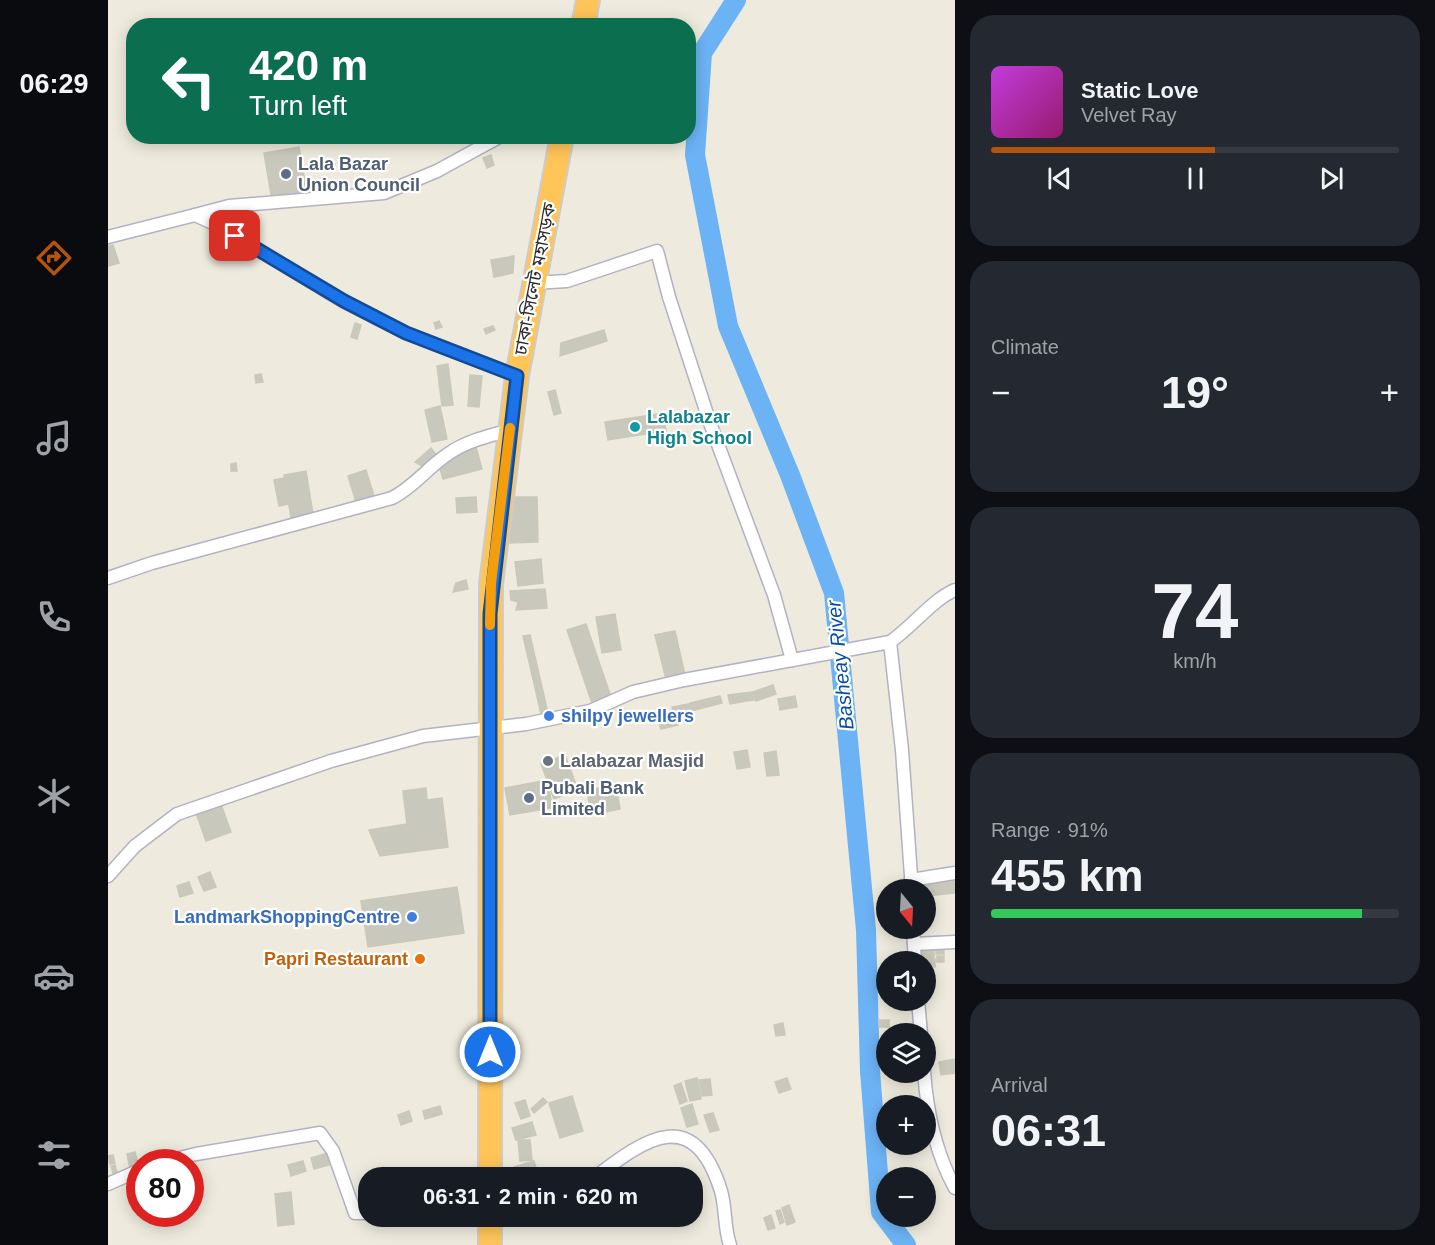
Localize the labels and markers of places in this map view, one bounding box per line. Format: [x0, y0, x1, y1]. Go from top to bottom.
place label: Lala Bazar Union Council [298, 154, 420, 195]
marker: Lala Bazar Union Council [279, 167, 293, 181]
pin [209, 210, 260, 261]
place label: Lalabazar High School [647, 407, 752, 448]
marker: Lalabazar High School [628, 420, 642, 434]
place label: shilpy jewellers [561, 706, 694, 726]
marker: shilpy jewellers [542, 709, 556, 723]
place label: Lalabazar Masjid [560, 751, 704, 771]
marker: Lalabazar Masjid [541, 754, 555, 768]
place label: Pubali Bank Limited [541, 778, 645, 819]
marker: Pubali Bank Limited [522, 791, 536, 805]
place label: LandmarkShoppingCentre [174, 907, 400, 927]
marker: LandmarkShoppingCentre [405, 910, 419, 924]
place label: Papri Restaurant [264, 949, 408, 969]
marker: Papri Restaurant [413, 952, 427, 966]

